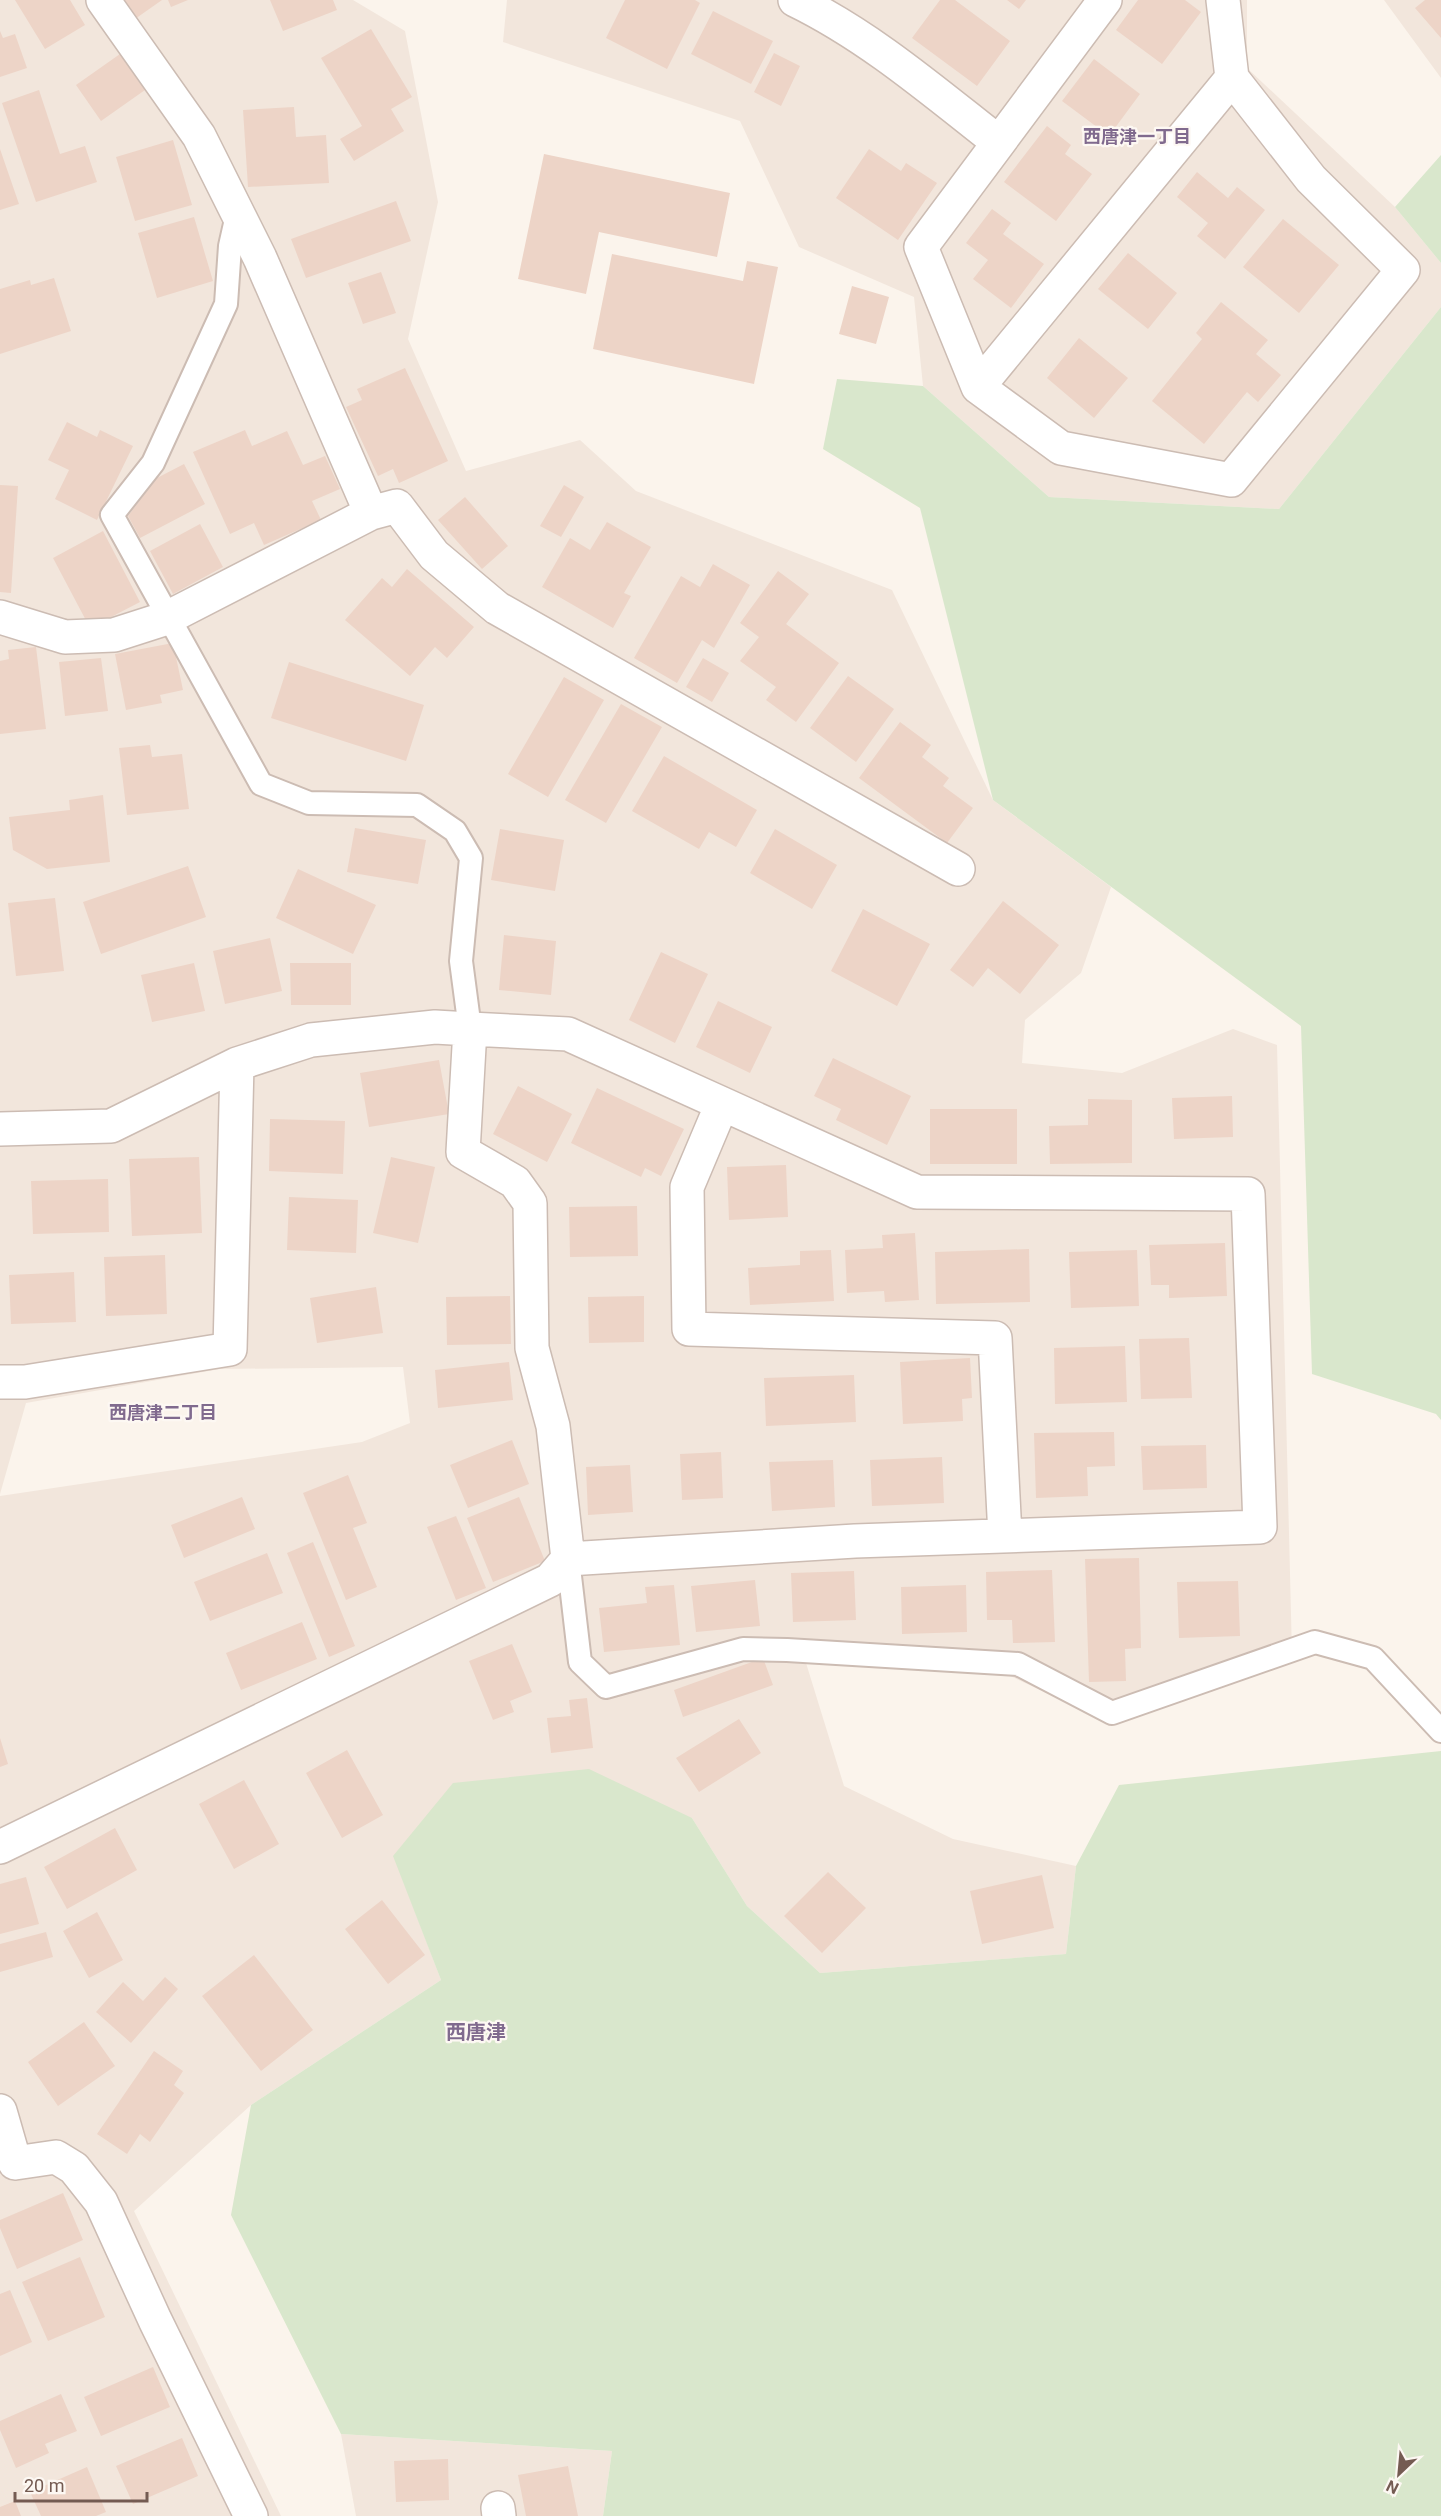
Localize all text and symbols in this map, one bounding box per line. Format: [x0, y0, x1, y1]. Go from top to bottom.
district label: 西唐津一丁目 [1083, 126, 1191, 147]
district label: 西唐津二丁目 [109, 1402, 217, 1423]
district label: 西唐津 [446, 2020, 506, 2044]
north arrow [1369, 2444, 1429, 2504]
scale bar [15, 2465, 147, 2503]
text: 20 m [24, 2475, 64, 2496]
text: N [1383, 2476, 1402, 2498]

